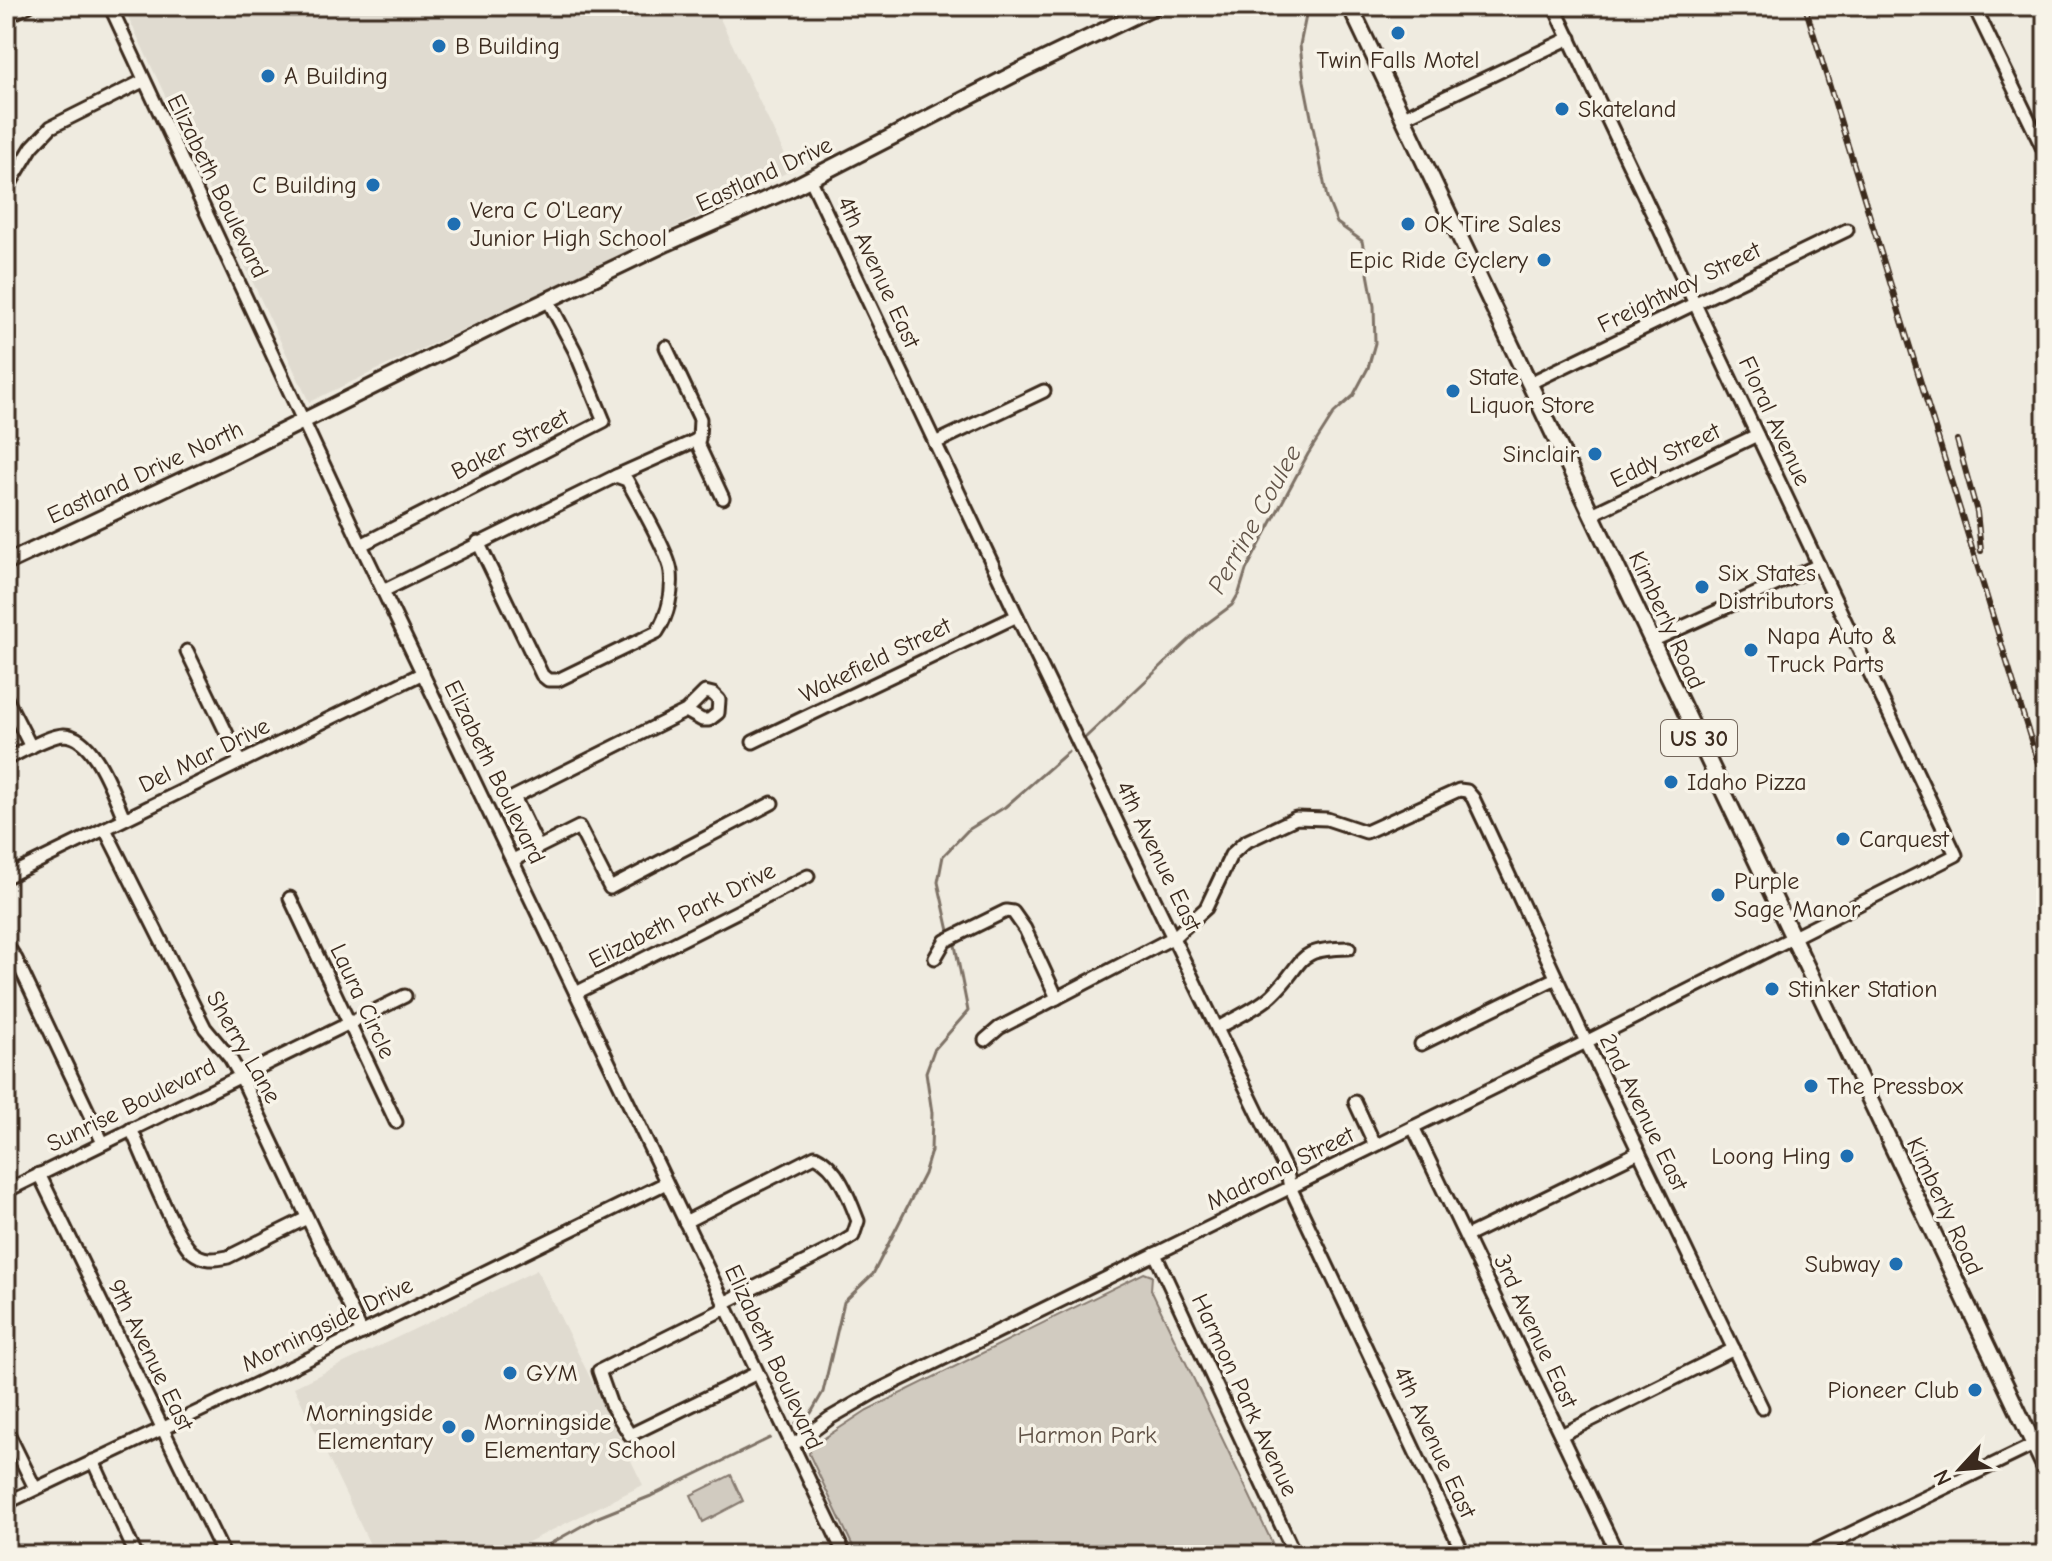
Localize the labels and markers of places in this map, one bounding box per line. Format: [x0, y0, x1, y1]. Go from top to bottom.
marker: Twin Falls Motel [1389, 24, 1407, 42]
place label: B Building [455, 32, 560, 60]
marker: B Building [430, 37, 448, 55]
place label: Twin Falls Motel [1316, 46, 1480, 74]
place label: A Building [284, 62, 388, 90]
marker: A Building [259, 67, 277, 85]
place label: Skateland [1578, 95, 1677, 123]
marker: Skateland [1553, 100, 1571, 118]
place label: C Building [252, 171, 357, 199]
marker: C Building [364, 176, 382, 194]
place label: Vera C O'Leary Junior High School [470, 196, 667, 252]
place label: OK Tire Sales [1424, 210, 1561, 238]
marker: Vera C O'Leary Junior High School [445, 215, 463, 233]
marker: OK Tire Sales [1399, 215, 1417, 233]
place label: Epic Ride Cyclery [1349, 246, 1528, 274]
marker: Epic Ride Cyclery [1535, 251, 1553, 269]
place label: State Liquor Store [1469, 363, 1595, 419]
marker: State Liquor Store [1444, 382, 1462, 400]
place label: Sinclair [1503, 440, 1579, 468]
marker: Sinclair [1586, 445, 1604, 463]
place label: Six States Distributors [1718, 559, 1834, 615]
marker: Six States Distributors [1693, 578, 1711, 596]
place label: Napa Auto & Truck Parts [1767, 622, 1897, 678]
marker: Napa Auto & Truck Parts [1742, 641, 1760, 659]
place label: Idaho Pizza [1687, 768, 1807, 796]
marker: Idaho Pizza [1662, 773, 1680, 791]
place label: Carquest [1859, 825, 1950, 853]
marker: Carquest [1834, 830, 1852, 848]
place label: Purple Sage Manor [1734, 867, 1861, 923]
marker: Purple Sage Manor [1709, 886, 1727, 904]
place label: Stinker Station [1788, 975, 1938, 1003]
marker: Stinker Station [1763, 980, 1781, 998]
place label: The Pressbox [1827, 1072, 1964, 1100]
marker: The Pressbox [1802, 1077, 1820, 1095]
place label: Loong Hing [1711, 1142, 1831, 1170]
marker: Loong Hing [1838, 1147, 1856, 1165]
place label: Subway [1805, 1250, 1880, 1278]
marker: Subway [1887, 1255, 1905, 1273]
place label: GYM [526, 1359, 578, 1387]
marker: GYM [501, 1364, 519, 1382]
place label: Pioneer Club [1827, 1376, 1959, 1404]
marker: Pioneer Club [1966, 1381, 1984, 1399]
place label: Morningside Elementary [306, 1399, 433, 1455]
place label: Morningside Elementary School [484, 1408, 676, 1464]
marker: Morningside Elementary [440, 1418, 458, 1436]
marker: Morningside Elementary School [459, 1427, 477, 1445]

